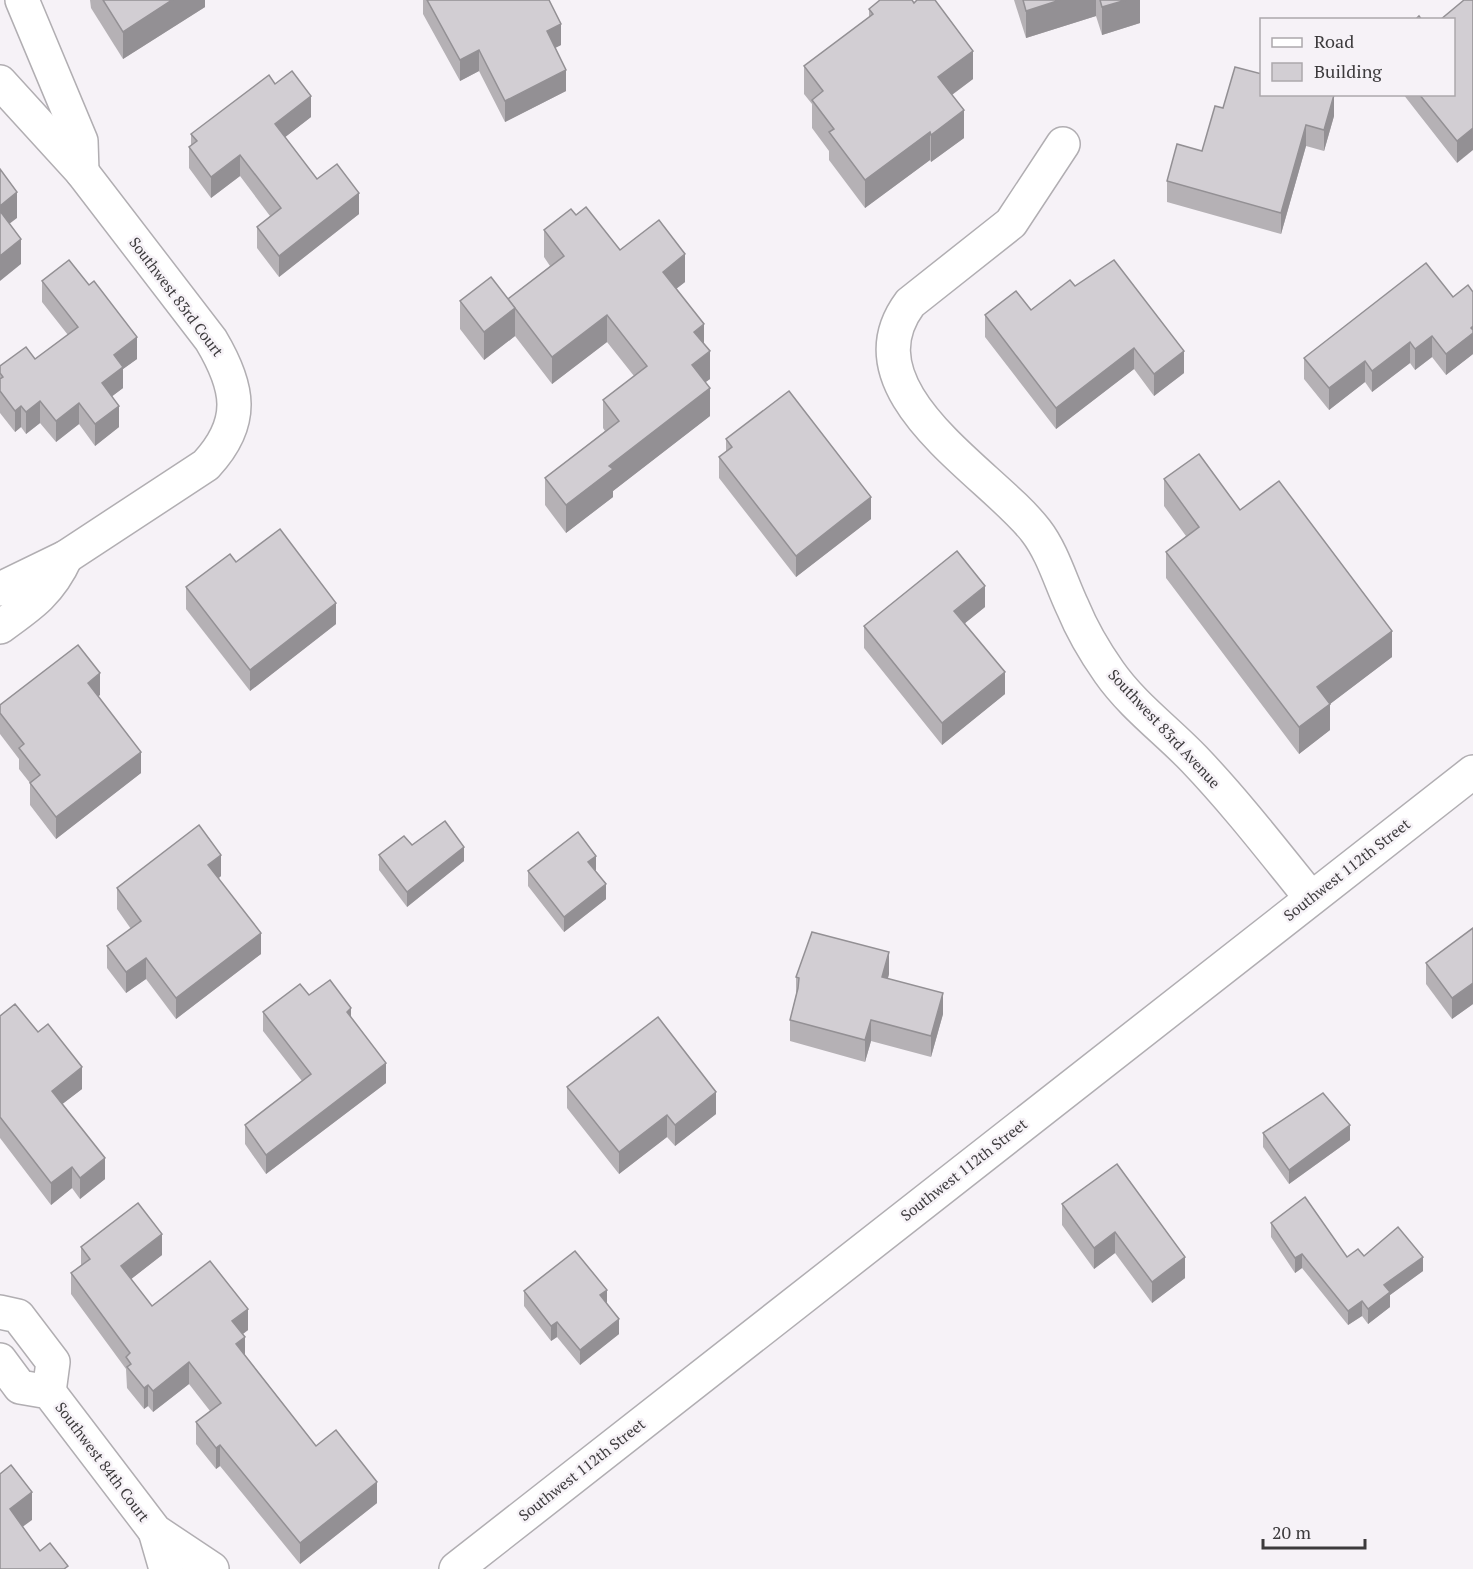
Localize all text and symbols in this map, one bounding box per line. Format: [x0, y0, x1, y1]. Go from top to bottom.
legend [1260, 18, 1455, 96]
text: Road [1314, 29, 1354, 53]
text: Building [1314, 59, 1382, 83]
street label: Southwest 83rd Court [125, 233, 229, 360]
street label: Southwest 83rd Avenue [1104, 665, 1225, 792]
street label: Southwest 112th Street [1279, 813, 1414, 925]
street label: Southwest 112th Street [896, 1113, 1031, 1225]
street label: Southwest 84th Court [51, 1398, 155, 1526]
street label: Southwest 112th Street [514, 1413, 649, 1525]
scale bar [1263, 1512, 1365, 1550]
text: 20 m [1272, 1520, 1312, 1544]

